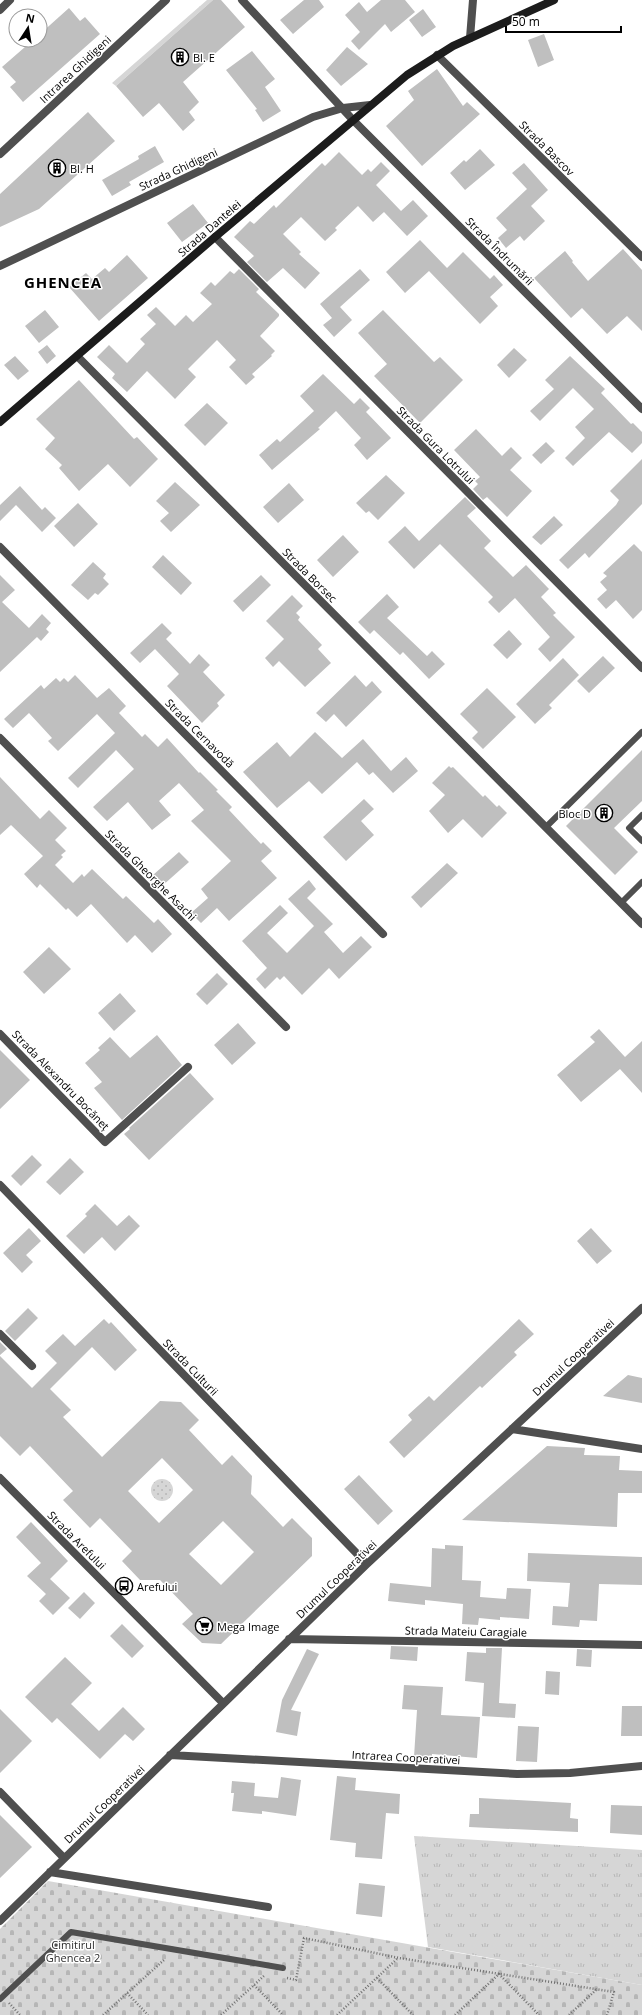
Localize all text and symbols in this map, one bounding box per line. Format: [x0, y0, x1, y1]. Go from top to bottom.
north arrow [8, 8, 48, 48]
scale bar [506, 8, 621, 34]
text: N [24, 9, 36, 26]
text: 50 m [512, 13, 540, 30]
street label: Intrarea Ghidigeni [36, 32, 114, 106]
building icon: Bl. E [170, 47, 190, 67]
place label: Bl. E [193, 50, 215, 65]
street label: Strada Bascov [516, 117, 578, 179]
street label: Strada Ghidigeni [136, 144, 220, 194]
building icon: Bl. H [47, 158, 67, 178]
place label: Bl. H [70, 161, 94, 176]
street label: Strada Dantelei [174, 196, 244, 260]
street label: Strada Îndrumării [463, 214, 537, 288]
district label: GHENCEA [24, 272, 102, 292]
street label: Strada Gura Lotrului [394, 403, 478, 487]
street label: Strada Borsec [280, 545, 340, 605]
street label: Strada Cernavodă [162, 695, 238, 771]
building icon: Bloc D [594, 803, 614, 823]
place label: Bloc D [558, 806, 591, 821]
street label: Strada Gheorghe Asachi [102, 826, 200, 924]
street label: Strada Alexandru Bocăneț [9, 1027, 113, 1133]
street label: Drumul Cooperativei [529, 1315, 617, 1399]
street label: Strada Culturii [160, 1335, 222, 1399]
street label: Strada Arefului [45, 1508, 109, 1572]
street label: Drumul Cooperativei [292, 1537, 380, 1621]
bus stop icon: Arefului [114, 1576, 134, 1596]
place label: Arefului [137, 1579, 177, 1594]
supermarket icon: Mega Image [194, 1616, 214, 1636]
place label: Mega Image [217, 1619, 280, 1634]
street label: Strada Mateiu Caragiale [405, 1622, 527, 1640]
street label: Intrarea Cooperativei [351, 1747, 461, 1767]
street label: Drumul Cooperativei [60, 1762, 148, 1846]
park label: Cimitirul Ghencea 2 [46, 1937, 100, 1965]

